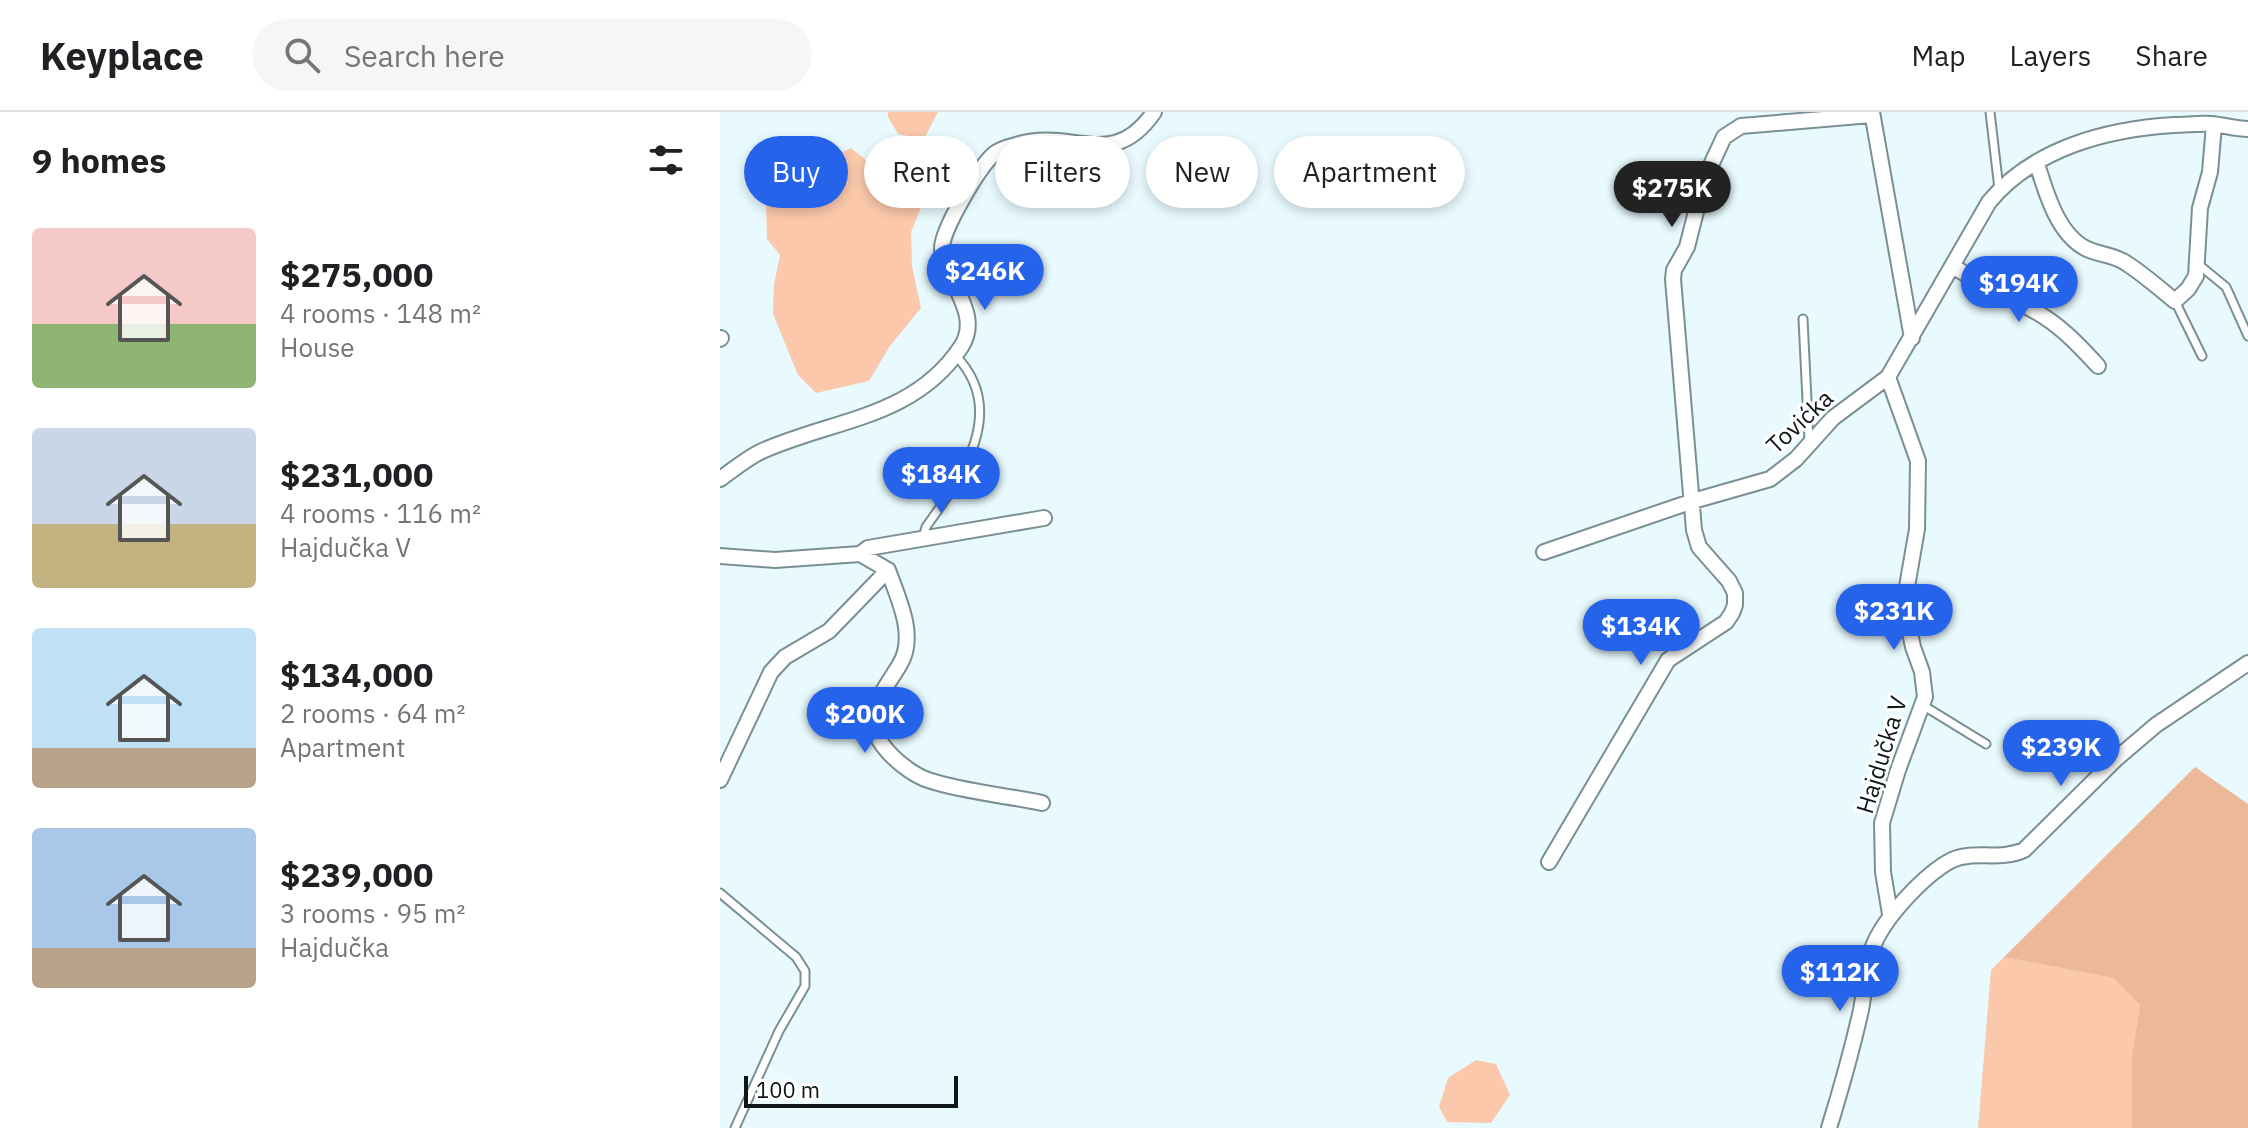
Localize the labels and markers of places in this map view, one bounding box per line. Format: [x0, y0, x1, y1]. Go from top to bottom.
pin: $275K [1616, 161, 1728, 229]
pin: $246K [929, 244, 1041, 312]
pin: $194K [1963, 256, 2075, 324]
pin: $184K [885, 447, 997, 515]
pin: $231K [1838, 584, 1950, 652]
pin: $134K [1585, 599, 1697, 667]
pin: $200K [809, 687, 921, 755]
pin: $239K [2005, 720, 2117, 788]
pin: $112K [1784, 945, 1896, 1013]

